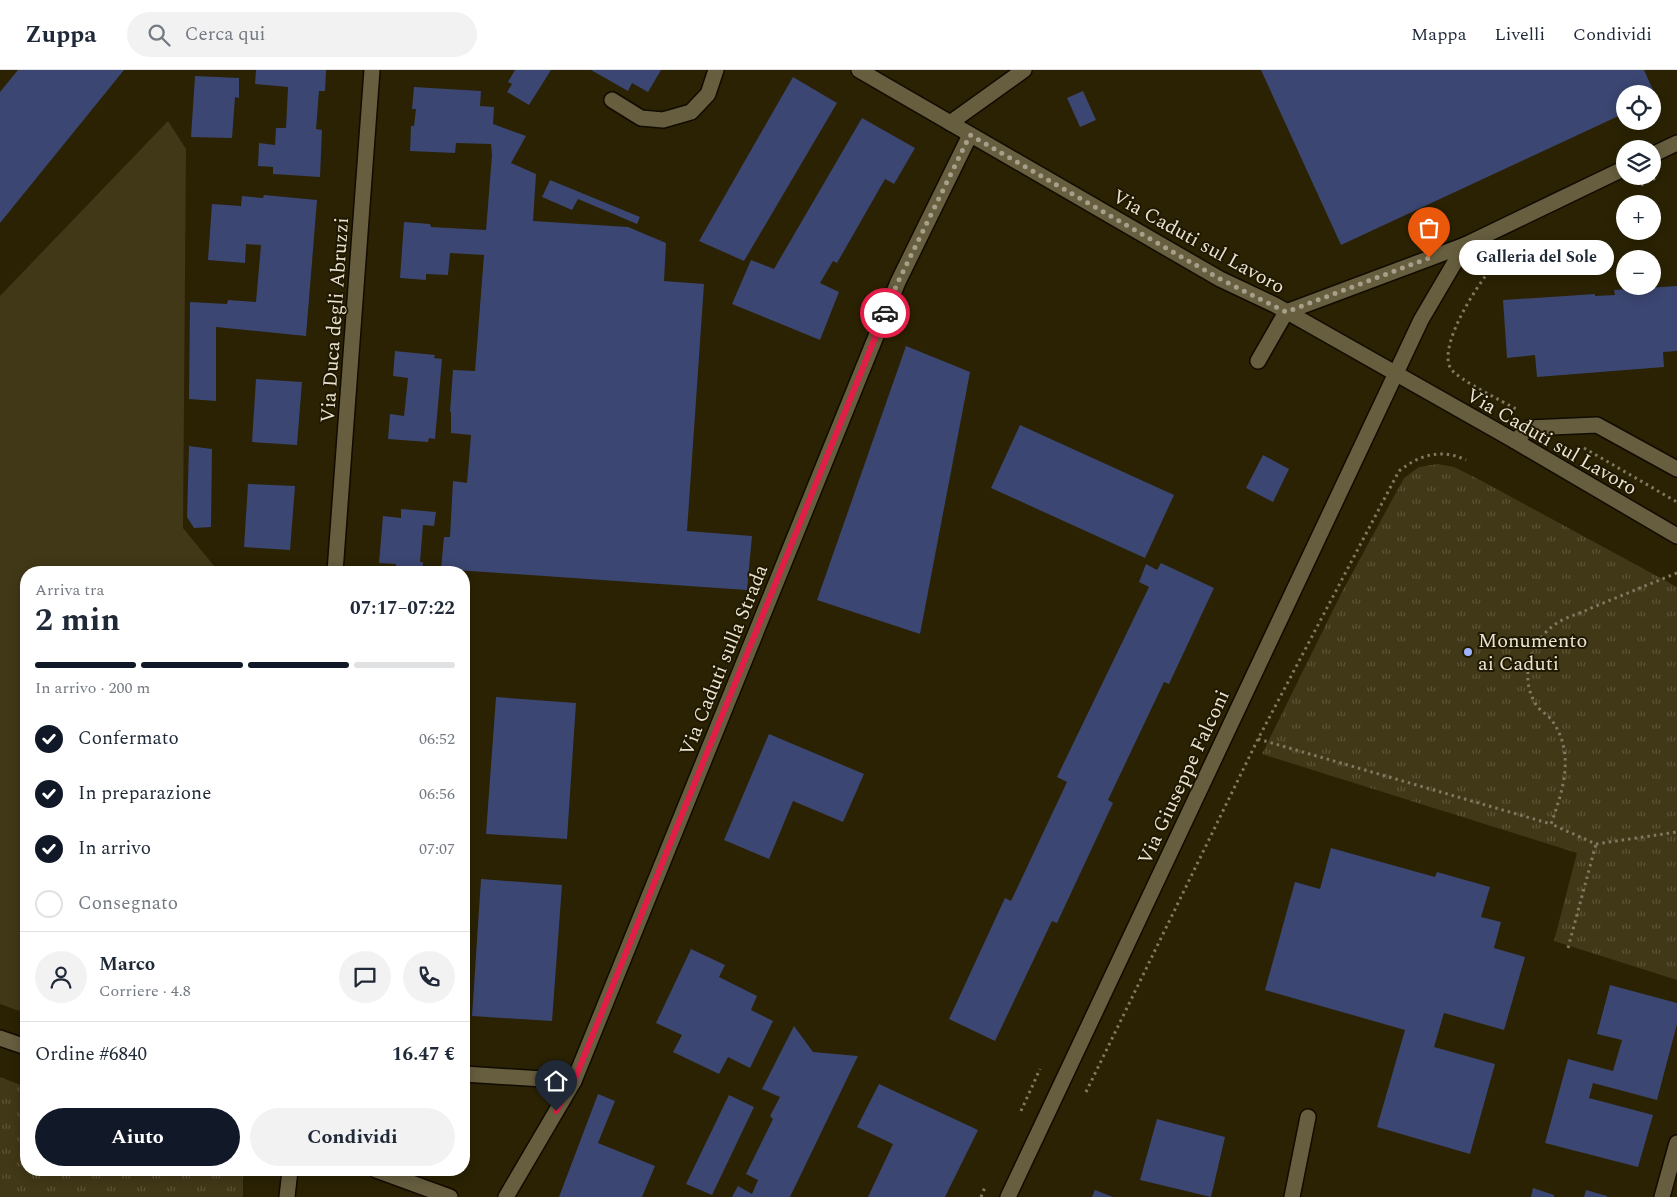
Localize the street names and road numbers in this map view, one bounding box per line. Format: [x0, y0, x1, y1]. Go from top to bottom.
street label: Via Caduti sul Lavoro [1107, 182, 1290, 302]
street label: Via Duca degli Abruzzi [313, 216, 357, 424]
street label: Via Caduti sul Lavoro [1460, 381, 1643, 503]
street label: Via Caduti sulla Strada [672, 560, 776, 761]
street label: Via Giuseppe Falconi [1130, 685, 1238, 870]

